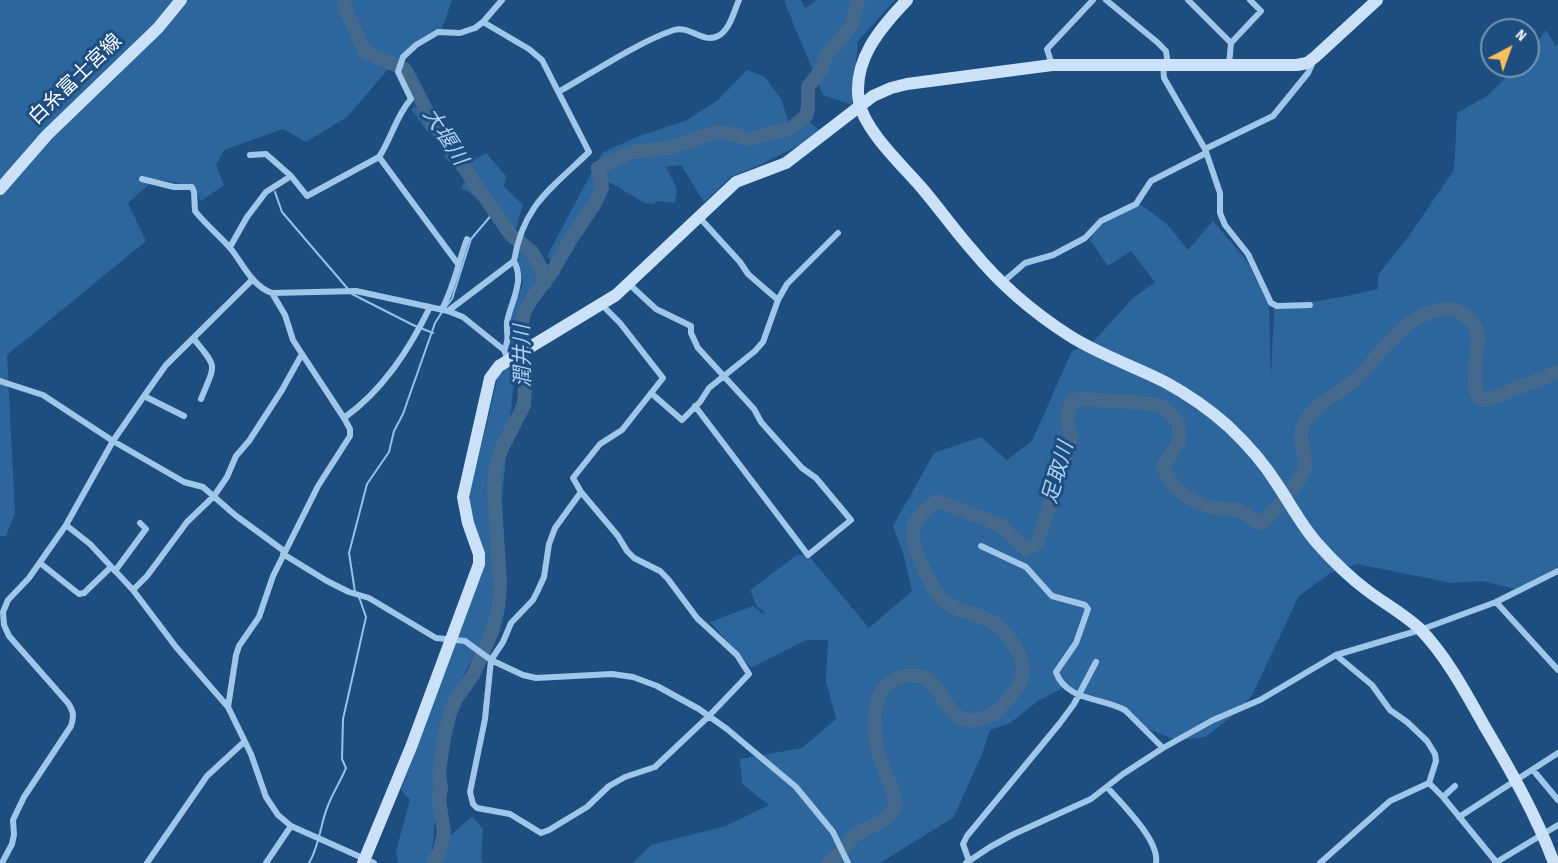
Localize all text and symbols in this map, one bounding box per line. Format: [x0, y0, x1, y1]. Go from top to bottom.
north arrow [1480, 18, 1540, 78]
text: N [1511, 26, 1530, 46]
street label: 白糸富士宮線 [25, 30, 127, 130]
water label: 大堰川 [416, 104, 472, 170]
water label: 潤井川 [511, 324, 537, 388]
water label: 足取川 [1038, 439, 1080, 507]

